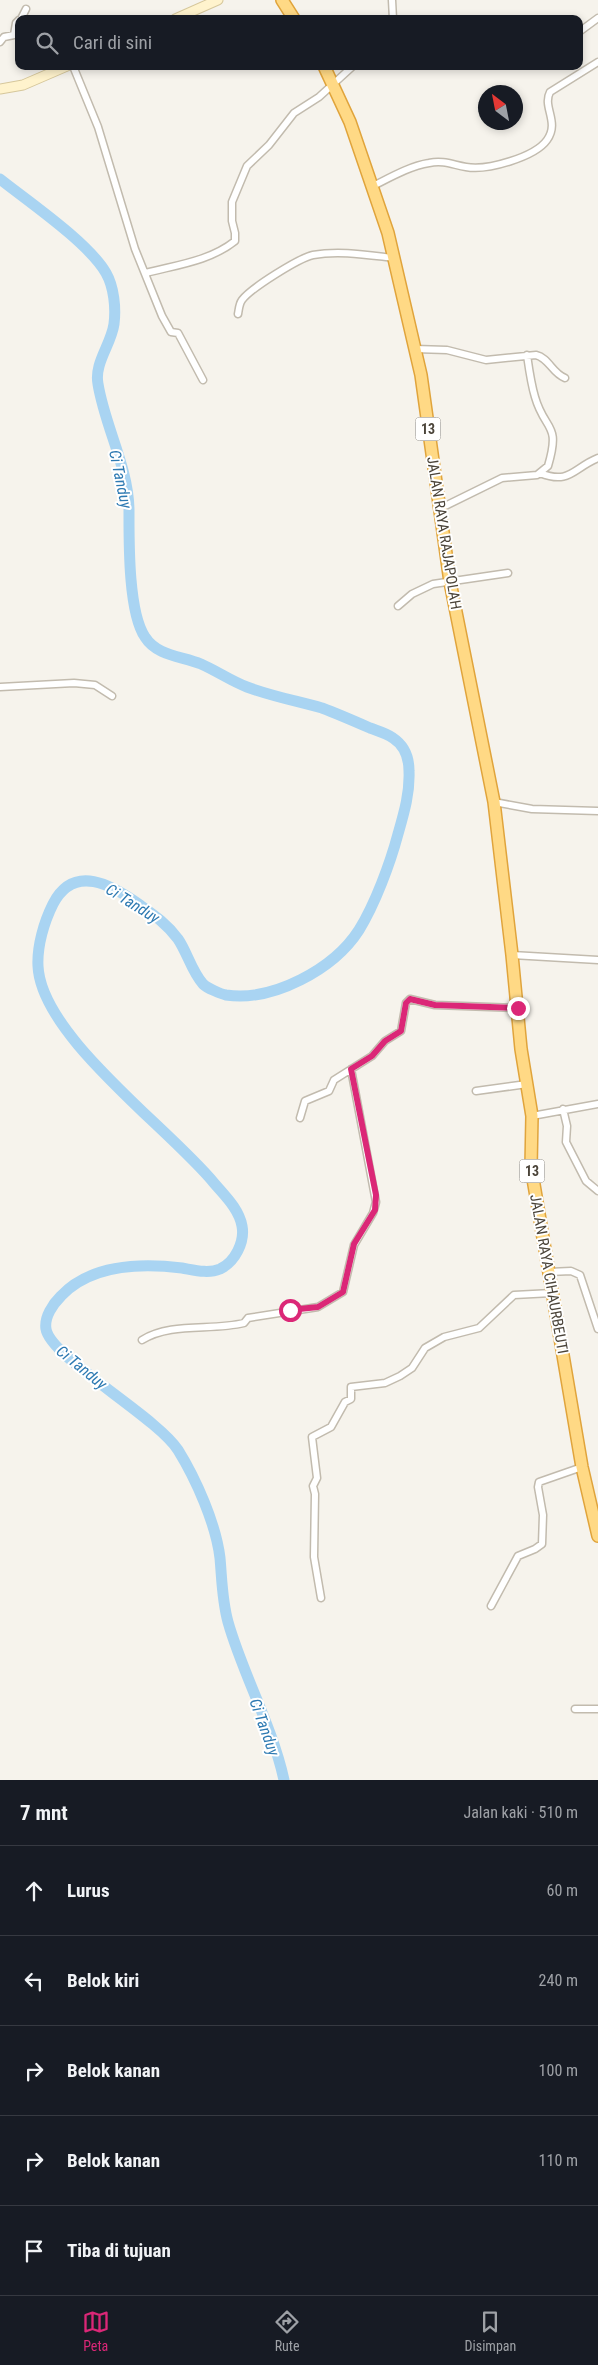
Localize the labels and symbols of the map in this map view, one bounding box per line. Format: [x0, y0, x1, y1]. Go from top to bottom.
north arrow [478, 85, 523, 130]
road number: 13 [416, 418, 440, 440]
water label: Ci Tanduy [105, 448, 136, 511]
street label: JALAN RAYA RAJAPOLAH [423, 455, 465, 611]
water label: Ci Tanduy [102, 880, 163, 928]
route end [507, 997, 530, 1020]
road number: 13 [520, 1160, 544, 1182]
street label: JALAN RAYA CIHAURBEUTI [526, 1193, 572, 1355]
route start [279, 1299, 302, 1322]
water label: Ci Tanduy [53, 1341, 111, 1394]
water label: Ci Tanduy [245, 1696, 284, 1759]

